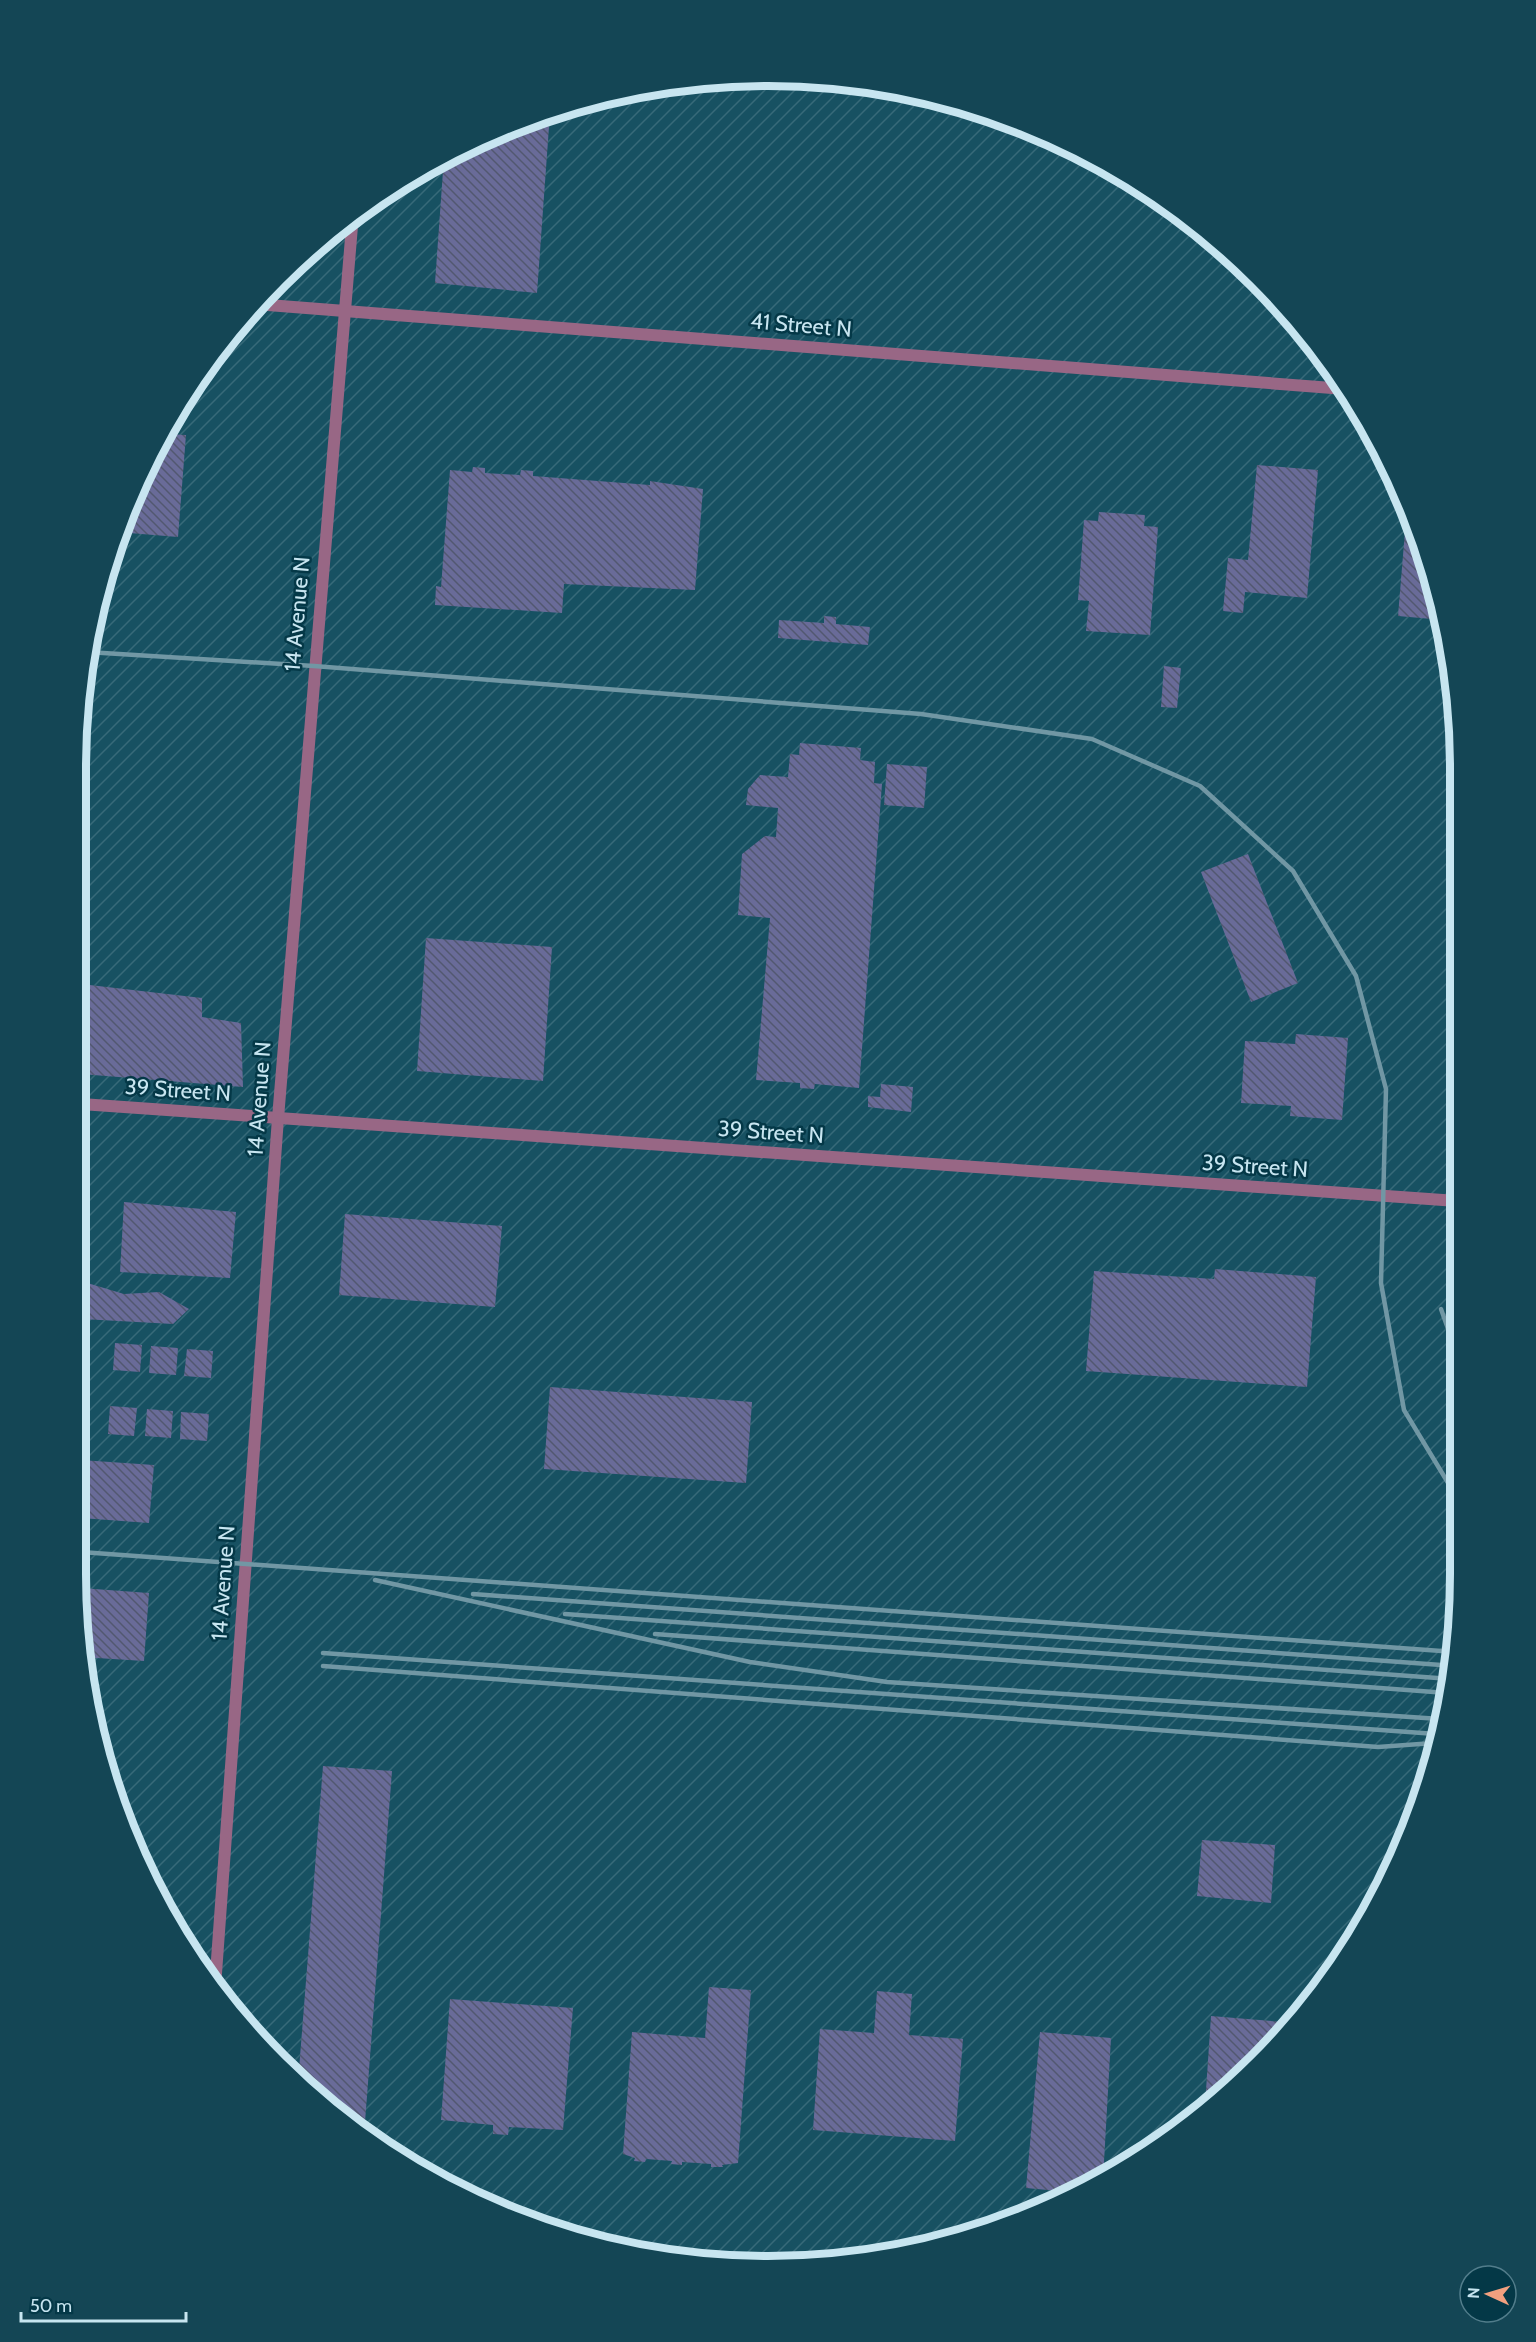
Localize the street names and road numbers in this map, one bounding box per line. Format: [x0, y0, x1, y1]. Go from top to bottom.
street label: 41 Street N [749, 307, 853, 343]
street label: 14 Avenue N [279, 556, 315, 672]
street label: 14 Avenue N [242, 1041, 276, 1157]
street label: 39 Street N [124, 1073, 232, 1107]
street label: 39 Street N [717, 1115, 825, 1149]
street label: 39 Street N [1201, 1149, 1309, 1183]
street label: 14 Avenue N [206, 1525, 240, 1641]

